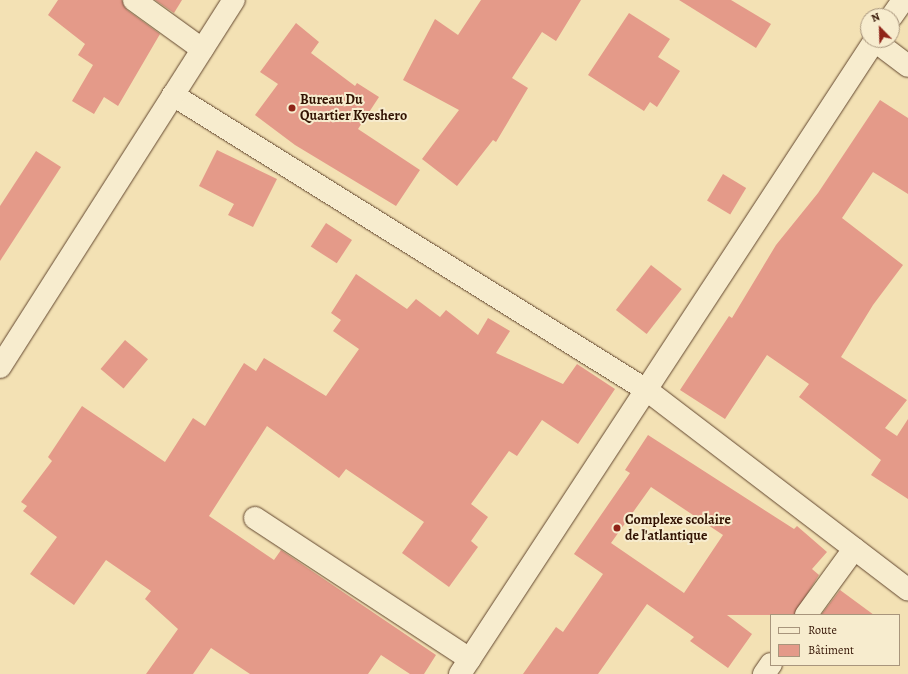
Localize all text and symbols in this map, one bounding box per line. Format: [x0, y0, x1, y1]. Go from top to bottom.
north arrow [860, 8, 900, 48]
text: N [869, 9, 882, 26]
place label: Bureau Du Quartier Kyeshero [300, 92, 407, 124]
marker: Bureau Du Quartier Kyeshero [287, 103, 297, 113]
place label: Complexe scolaire de l'atlantique [625, 512, 731, 544]
marker: Complexe scolaire de l'atlantique [612, 523, 622, 533]
legend [770, 614, 900, 666]
text: Route [808, 622, 837, 638]
text: Bâtiment [808, 642, 854, 658]

